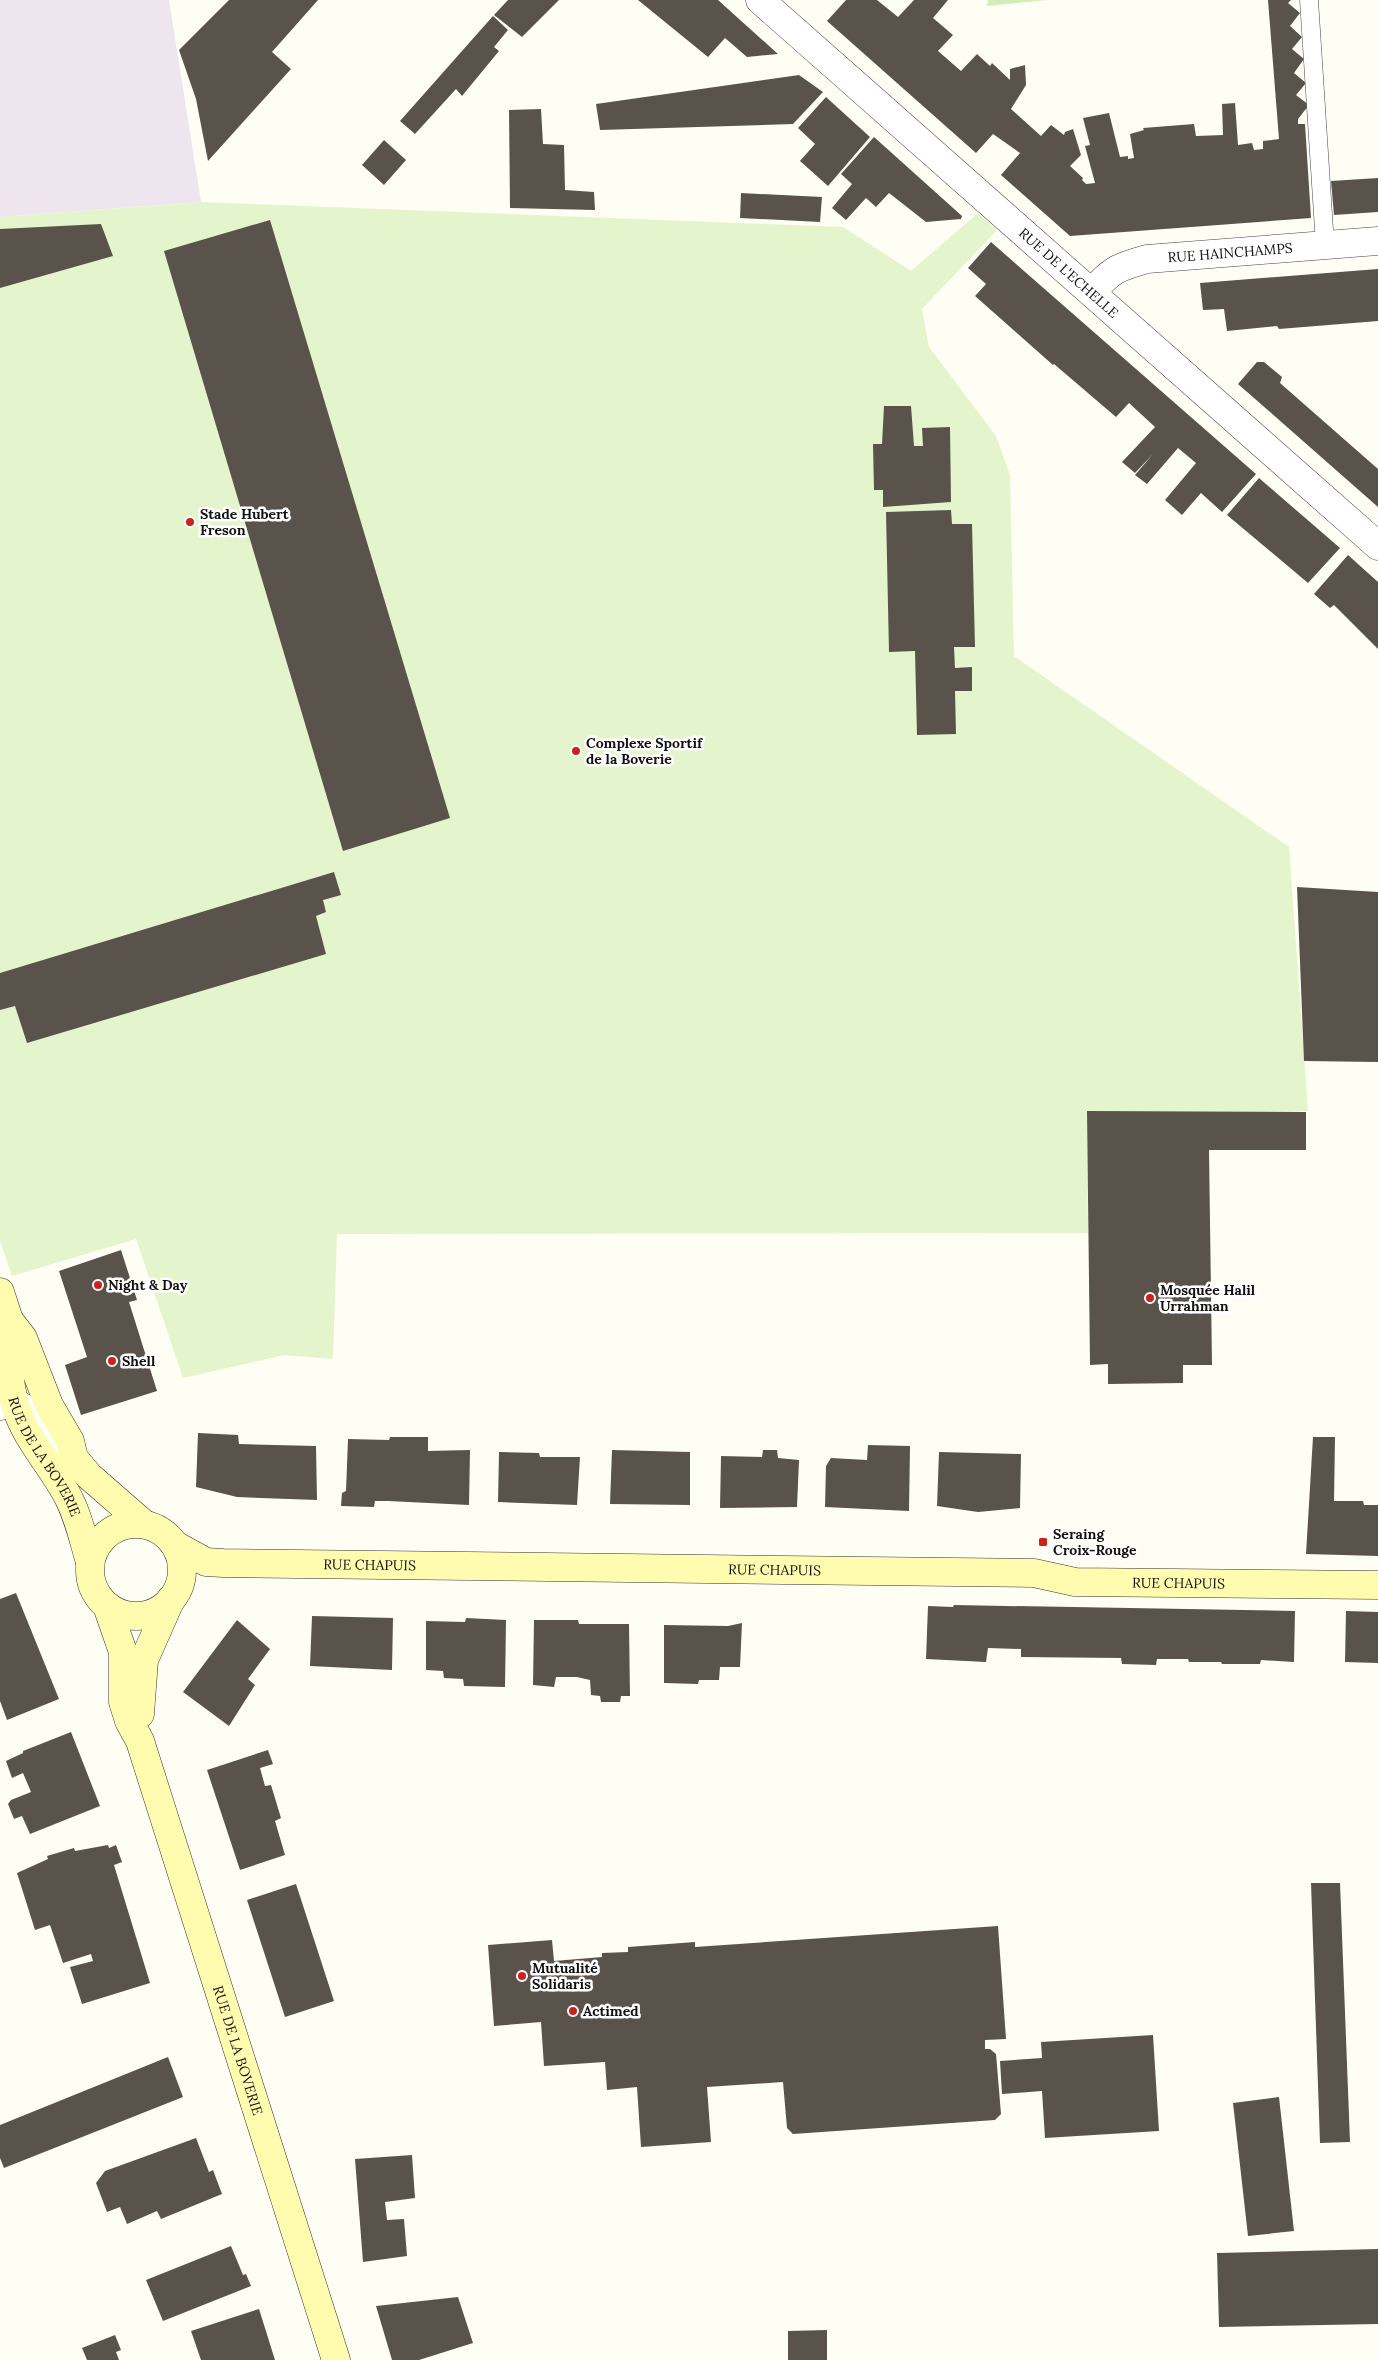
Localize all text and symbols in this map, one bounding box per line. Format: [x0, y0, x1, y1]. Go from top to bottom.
street label: RUE DE L'ECHELLE [1015, 224, 1123, 322]
street label: RUE HAINCHAMPS [1167, 239, 1293, 266]
place label: Stade Hubert Freson [200, 505, 289, 539]
marker: Stade Hubert Freson [184, 516, 196, 528]
place label: Complexe Sportif de la Boverie [586, 734, 703, 768]
marker: Complexe Sportif de la Boverie [570, 745, 582, 757]
place label: Night & Day [108, 1276, 188, 1294]
marker: Night & Day [92, 1279, 104, 1291]
place label: Mosquée Halil Urrahman [1160, 1281, 1256, 1315]
marker: Mosquée Halil Urrahman [1144, 1292, 1156, 1304]
place label: Shell [122, 1352, 156, 1370]
marker: Shell [106, 1355, 118, 1367]
street label: RUE DE LA BOVERIE [4, 1395, 85, 1519]
place label: Seraing Croix-Rouge [1053, 1525, 1137, 1559]
marker: Seraing Croix-Rouge [1037, 1536, 1049, 1548]
street label: RUE CHAPUIS [323, 1555, 416, 1574]
street label: RUE CHAPUIS [728, 1560, 821, 1579]
street label: RUE CHAPUIS [1132, 1574, 1225, 1592]
place label: Mutualité Solidaris [532, 1959, 598, 1993]
marker: Mutualité Solidaris [516, 1970, 528, 1982]
street label: RUE DE LA BOVERIE [209, 1983, 267, 2118]
place label: Actimed [583, 2002, 639, 2020]
marker: Actimed [567, 2005, 579, 2017]

